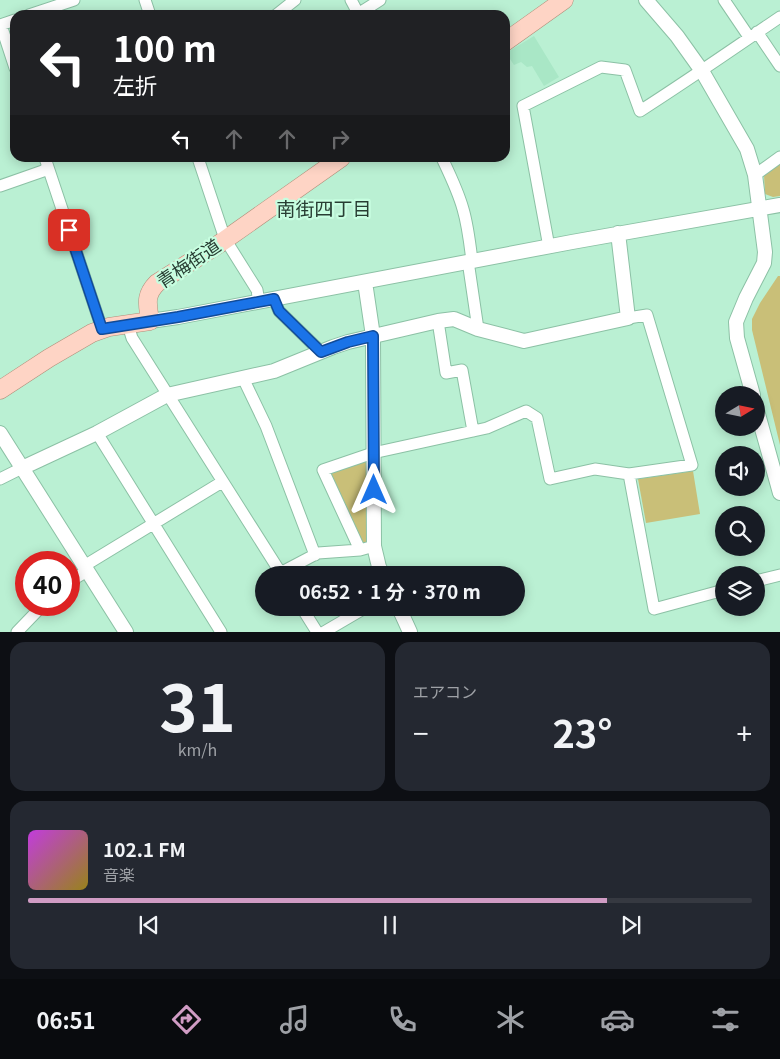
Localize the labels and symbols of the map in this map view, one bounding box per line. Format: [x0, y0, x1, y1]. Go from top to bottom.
district label: 南街四丁目 [276, 194, 372, 221]
pin [48, 209, 90, 251]
street label: 青梅街道 [151, 231, 225, 293]
north arrow [715, 386, 765, 436]
position arrow [347, 463, 399, 515]
speed limit sign: 40 [15, 551, 80, 616]

